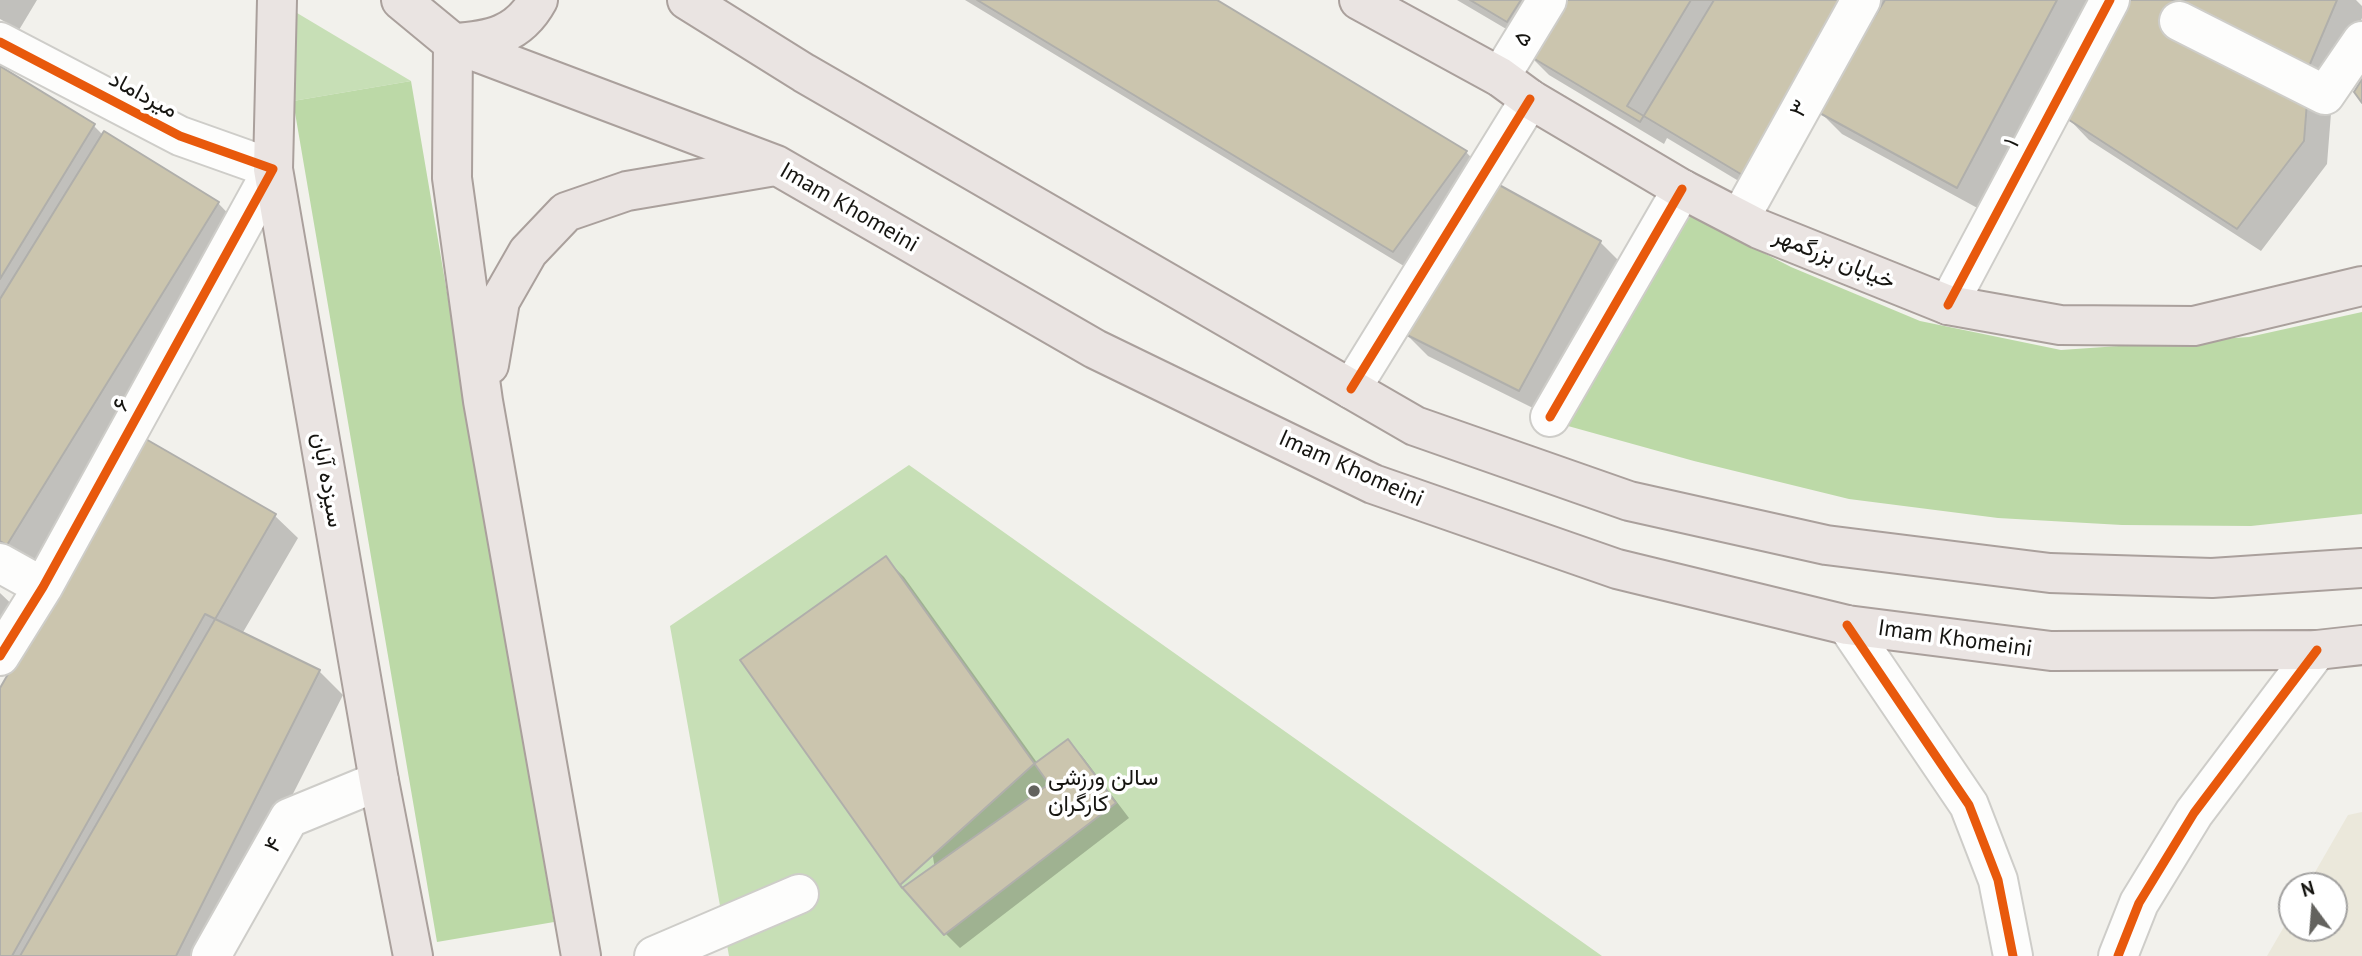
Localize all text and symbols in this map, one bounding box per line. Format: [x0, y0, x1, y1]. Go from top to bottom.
street label: ۵ [1508, 26, 1538, 52]
street label: میرداماد [104, 65, 182, 125]
street label: ۳ [1784, 96, 1816, 122]
street label: ۱ [1998, 134, 2026, 152]
street label: Imam Khomeini [775, 157, 923, 259]
street label: خیابان بزرگمهر [1769, 222, 1899, 296]
street label: ۶ [107, 393, 137, 417]
street label: Imam Khomeini [1274, 425, 1428, 513]
street label: سیزده آبان [305, 430, 349, 530]
street label: Imam Khomeini [1876, 614, 2034, 664]
place label: سالن ورزشی کارگران [1048, 764, 1158, 818]
marker: سالن ورزشی کارگران [1026, 783, 1042, 799]
street label: ۴ [259, 832, 289, 858]
north arrow [2278, 872, 2348, 942]
text: N [2298, 875, 2317, 902]

